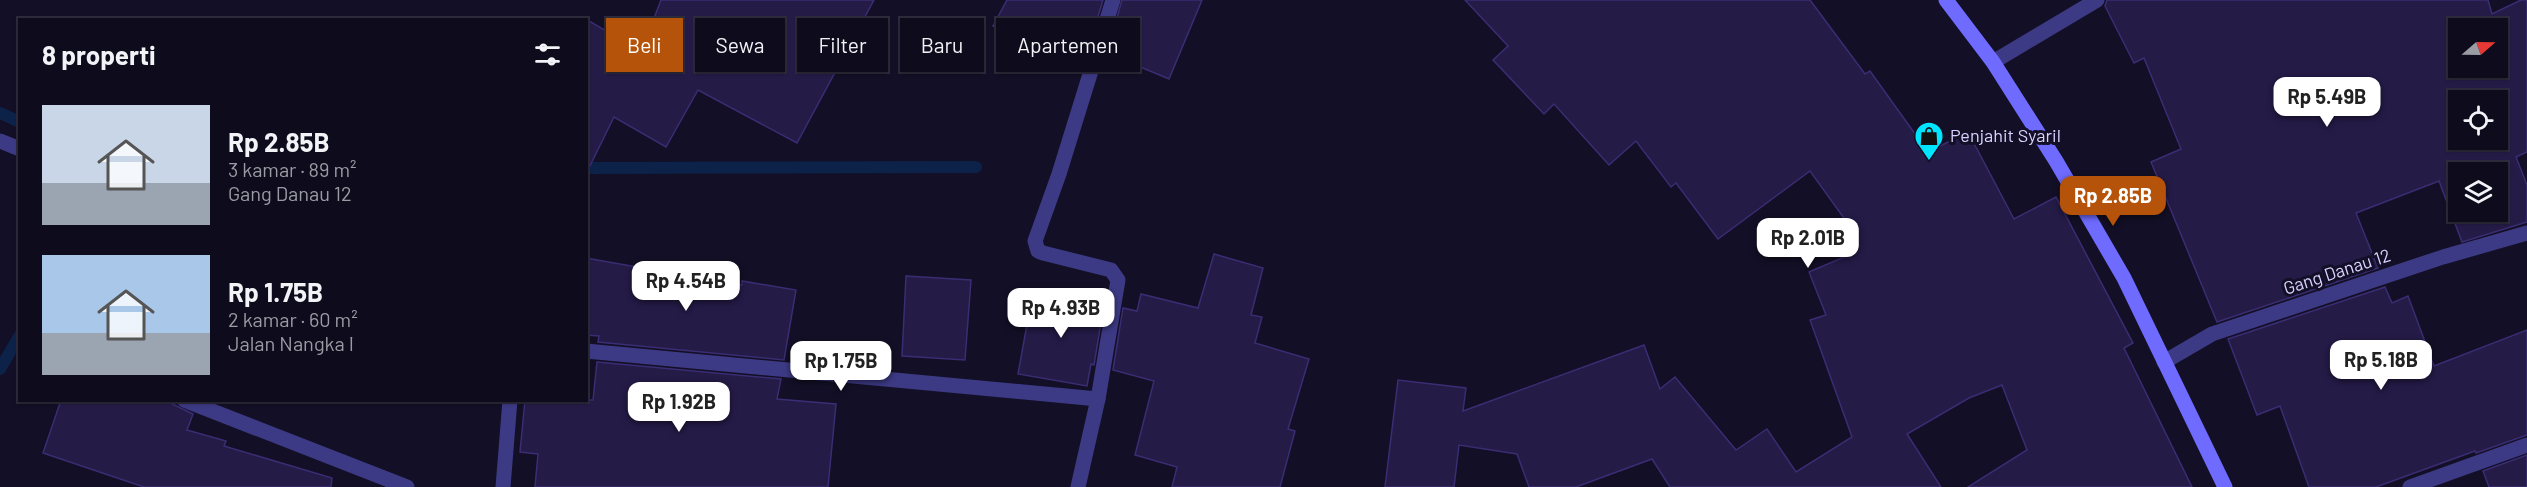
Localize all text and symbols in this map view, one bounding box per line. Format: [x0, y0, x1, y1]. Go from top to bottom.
chip: Beli [606, 18, 683, 72]
chip: Sewa [695, 18, 785, 72]
chip: Filter [797, 18, 888, 72]
chip: Baru [900, 18, 984, 72]
chip: Apartemen [996, 18, 1140, 72]
north arrow [2448, 18, 2508, 78]
map controls [2448, 18, 2508, 222]
icon: filters [531, 38, 564, 71]
text: 8 properti [42, 39, 156, 70]
pin: Rp 5.49B [2265, 77, 2389, 128]
text: Rp 5.49B [2288, 84, 2366, 108]
button: locate [2448, 90, 2508, 150]
shop icon: Penjahit Syaril [1913, 120, 1945, 162]
place label: Penjahit Syaril [1950, 124, 2061, 146]
text: Rp 2.85B [228, 126, 330, 157]
icon: home [90, 129, 162, 201]
text: 3 kamar · 89 m² [228, 157, 357, 181]
button: layers [2448, 162, 2508, 222]
pin: Rp 2.85B [2051, 176, 2175, 227]
text: Gang Danau 12 [228, 181, 352, 205]
text: Rp 2.85B [2074, 183, 2152, 207]
pin: Rp 2.01B [1746, 218, 1870, 269]
text: Rp 2.01B [1771, 225, 1845, 249]
street label: Gang Danau 12 [2280, 243, 2393, 299]
pin: Rp 4.54B [624, 261, 748, 312]
text: Rp 4.54B [646, 268, 726, 292]
text: Rp 1.75B [228, 276, 323, 307]
icon: home [90, 279, 162, 351]
pin: Rp 4.93B [999, 288, 1123, 339]
text: Rp 4.93B [1022, 295, 1100, 319]
text: 2 kamar · 60 m² [228, 307, 358, 331]
text: Jalan Nangka I [228, 331, 354, 355]
pin: Rp 5.18B [2319, 340, 2443, 391]
pin: Rp 1.75B [779, 341, 903, 392]
text: Rp 5.18B [2344, 347, 2418, 371]
text: Rp 1.75B [804, 348, 878, 372]
pin: Rp 1.92B [617, 382, 741, 433]
text: Rp 1.92B [642, 389, 716, 413]

